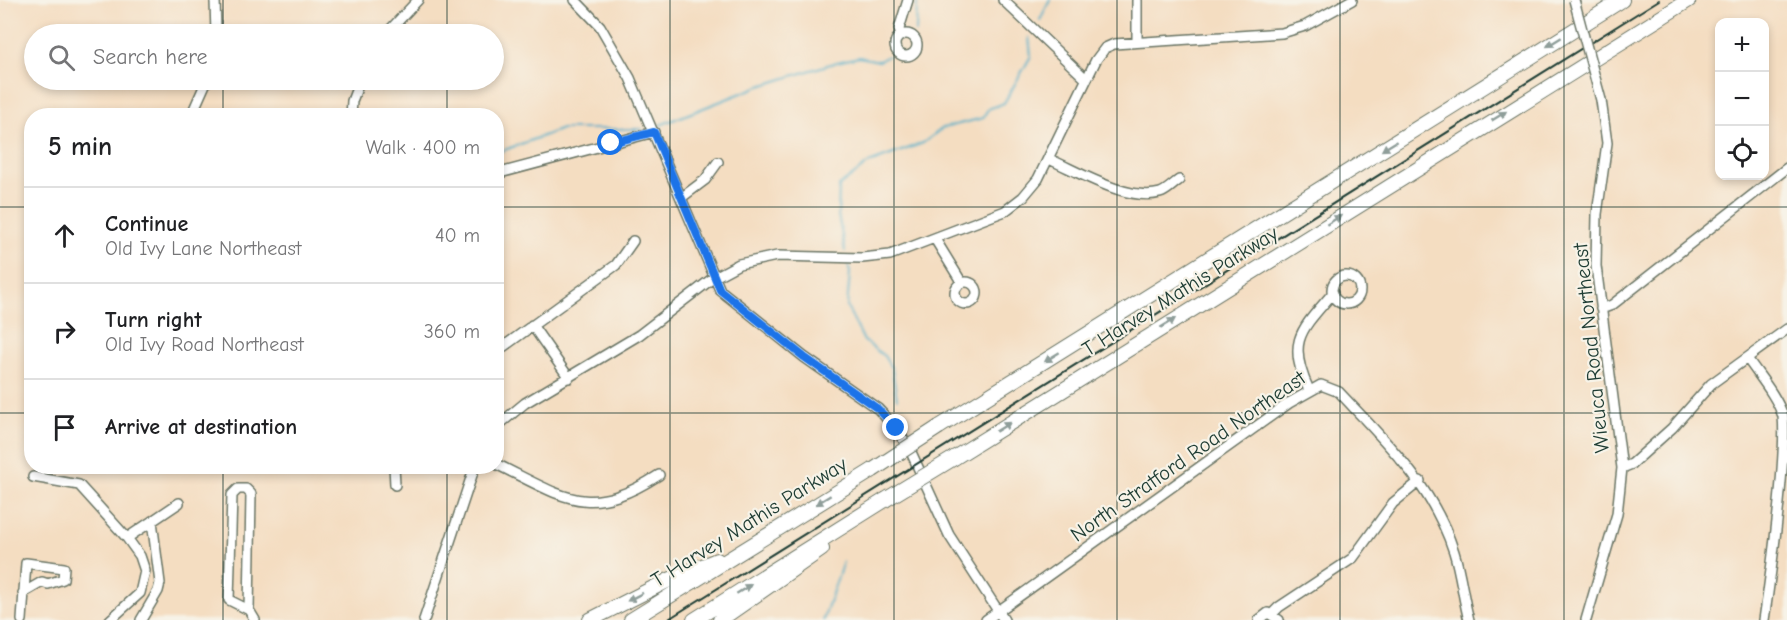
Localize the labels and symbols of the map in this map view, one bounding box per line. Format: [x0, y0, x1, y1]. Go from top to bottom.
one-way arrow [1546, 36, 1562, 47]
one-way arrow [1491, 111, 1507, 122]
route start [597, 129, 623, 155]
one-way arrow [1381, 140, 1397, 151]
one-way arrow [1326, 214, 1342, 225]
street label: T Harvey Mathis Parkway [1078, 221, 1283, 361]
street label: Wieuca Road Northeast [1568, 241, 1614, 454]
one-way arrow [1160, 318, 1177, 329]
one-way arrow [1044, 351, 1060, 362]
street label: North Stratford Road Northeast [1066, 365, 1311, 547]
route end [882, 414, 908, 440]
one-way arrow [995, 421, 1011, 432]
street label: T Harvey Mathis Parkway [647, 452, 852, 592]
one-way arrow [815, 495, 831, 506]
one-way arrow [736, 584, 752, 595]
one-way arrow [627, 592, 644, 601]

